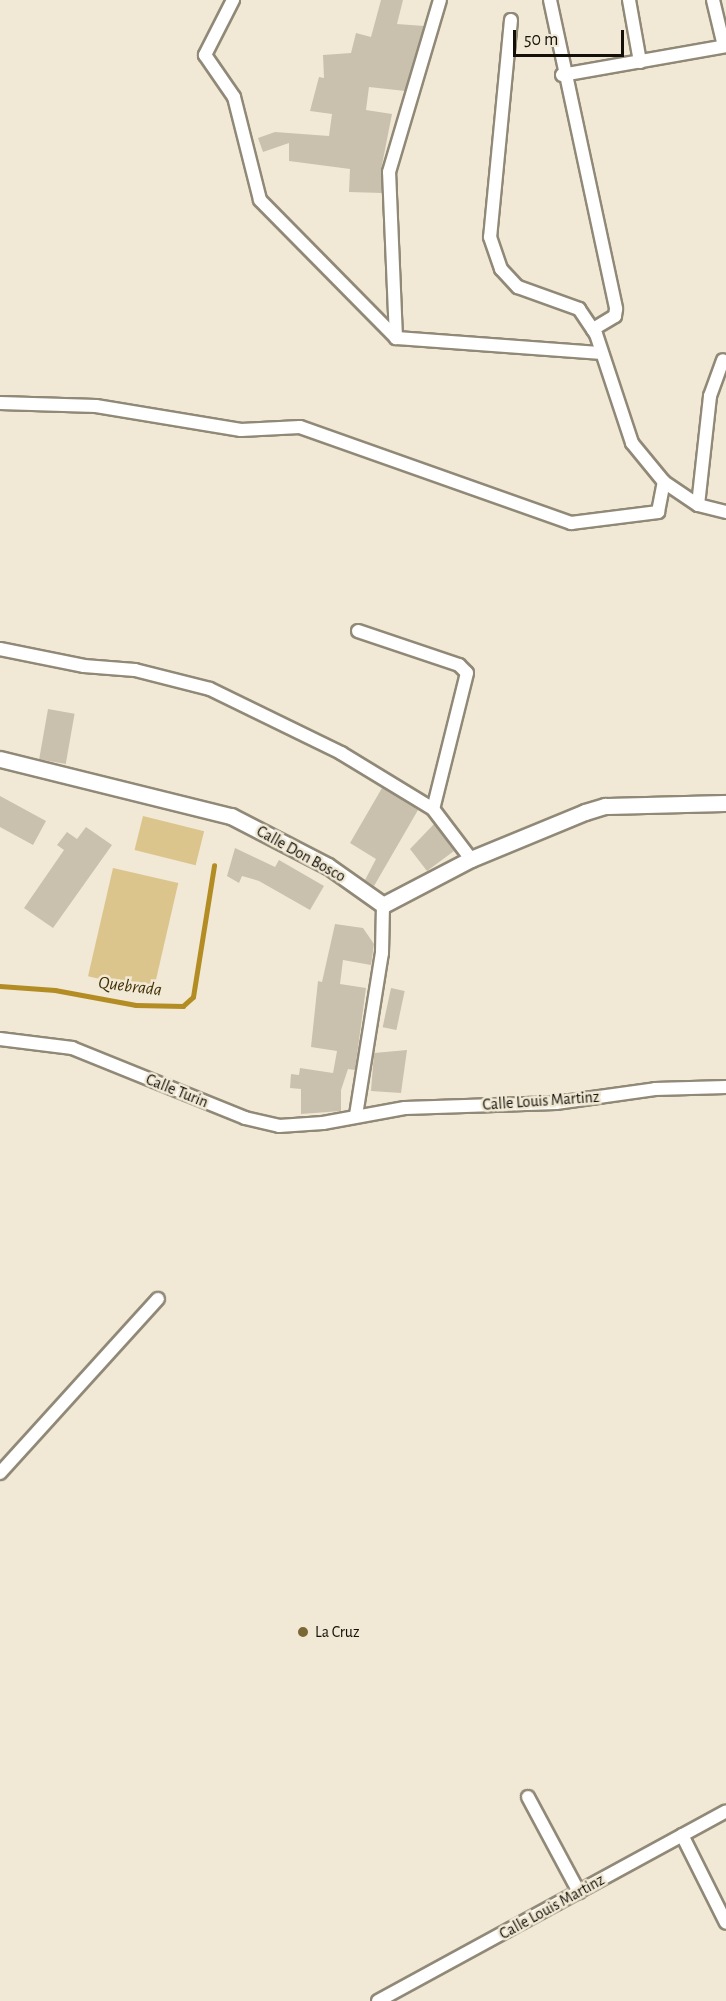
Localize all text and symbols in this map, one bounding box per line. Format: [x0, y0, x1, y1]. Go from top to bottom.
scale bar [516, 18, 627, 56]
text: 50 m [524, 31, 558, 49]
street label: Calle Don Bosco [253, 822, 349, 886]
water label: Quebrada [97, 972, 163, 1002]
street label: Calle Turin [143, 1070, 211, 1112]
street label: Calle Louis Martinz [482, 1087, 600, 1115]
place label: La Cruz [315, 1622, 360, 1642]
marker: La Cruz [296, 1625, 310, 1639]
street label: Calle Louis Martinz [496, 1870, 608, 1944]

